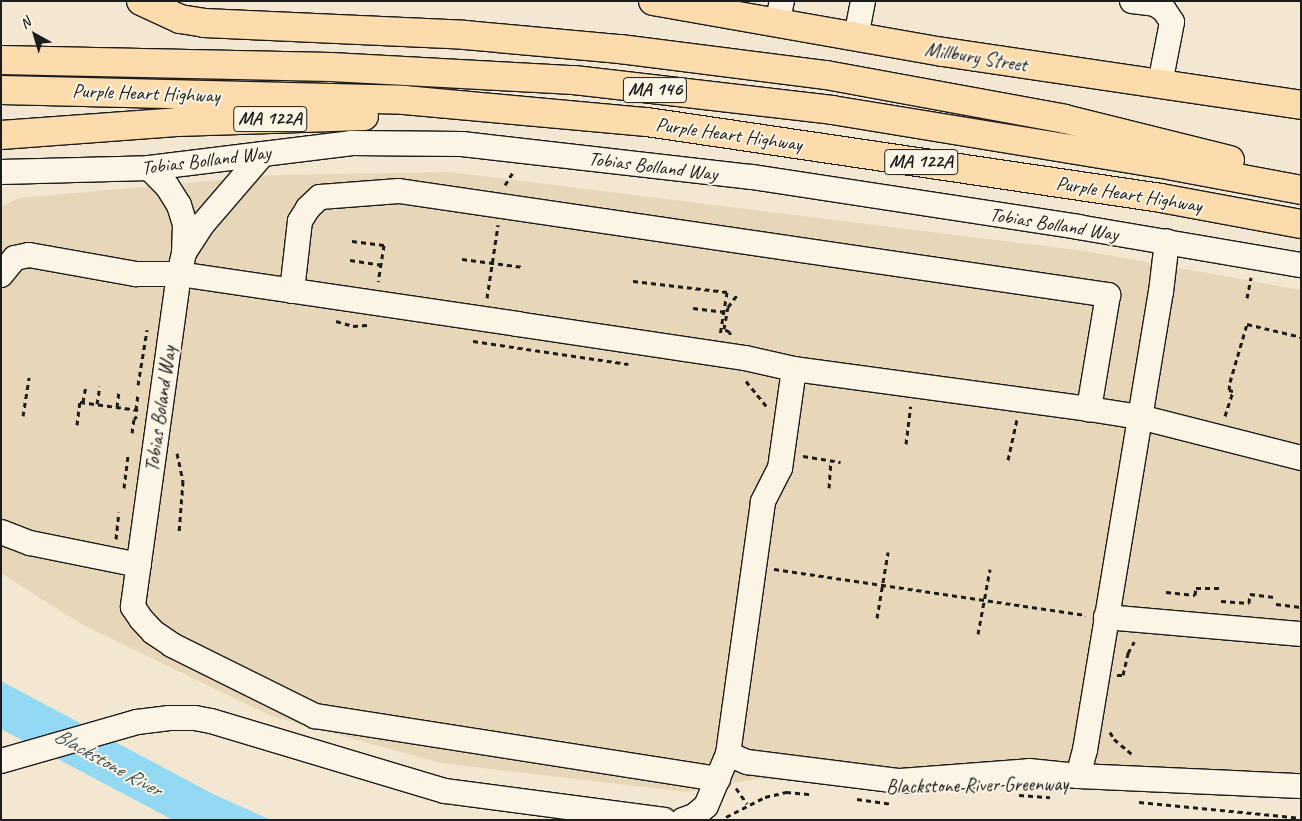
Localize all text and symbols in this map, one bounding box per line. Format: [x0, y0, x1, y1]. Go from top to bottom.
north arrow [10, 10, 60, 60]
text: N [17, 14, 34, 32]
street label: Millbury Street [923, 37, 1029, 77]
road number: MA 146 [622, 74, 688, 106]
street label: Purple Heart Highway [72, 78, 220, 108]
road number: MA 122A [232, 102, 308, 136]
street label: Purple Heart Highway [655, 112, 803, 156]
street label: Tobias Bolland Way [140, 140, 272, 180]
street label: Tobias Bolland Way [587, 146, 719, 186]
road number: MA 122A [884, 146, 958, 178]
street label: Purple Heart Highway [1055, 171, 1203, 217]
street label: Tobias Bolland Way [988, 202, 1120, 246]
street label: Tobias Boland Way [139, 345, 181, 473]
water label: Blackstone River [50, 722, 166, 802]
street label: Blackstone River Greenway [886, 771, 1068, 799]

